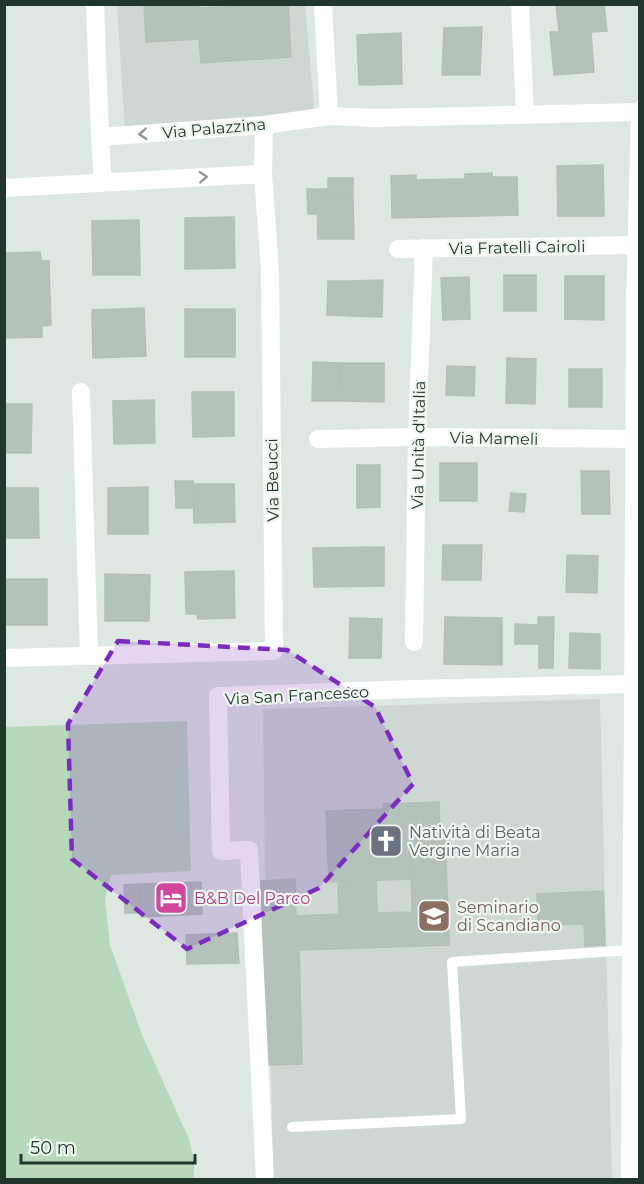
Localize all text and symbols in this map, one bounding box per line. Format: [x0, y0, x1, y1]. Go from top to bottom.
street label: Via Palazzina [161, 114, 267, 143]
one-way arrow [139, 127, 148, 140]
one-way arrow [199, 171, 208, 184]
street label: Via Fratelli Cairoli [448, 237, 586, 258]
street label: Via Unità d'Italia [408, 380, 429, 510]
street label: Via Mameli [449, 428, 539, 449]
street label: Via Beucci [262, 438, 283, 522]
street label: Via San Francesco [224, 682, 370, 709]
church icon: Natività di Beata Vergine Maria [368, 823, 404, 859]
place label: Natività di Beata Vergine Maria [409, 823, 541, 860]
hotel icon: B&B Del Parco [153, 880, 189, 916]
place label: B&B Del Parco [194, 889, 310, 908]
school or university icon: Seminario di Scandiano [416, 898, 452, 934]
place label: Seminario di Scandiano [457, 898, 561, 935]
scale bar [21, 1127, 195, 1165]
text: 50 m [30, 1137, 76, 1159]

